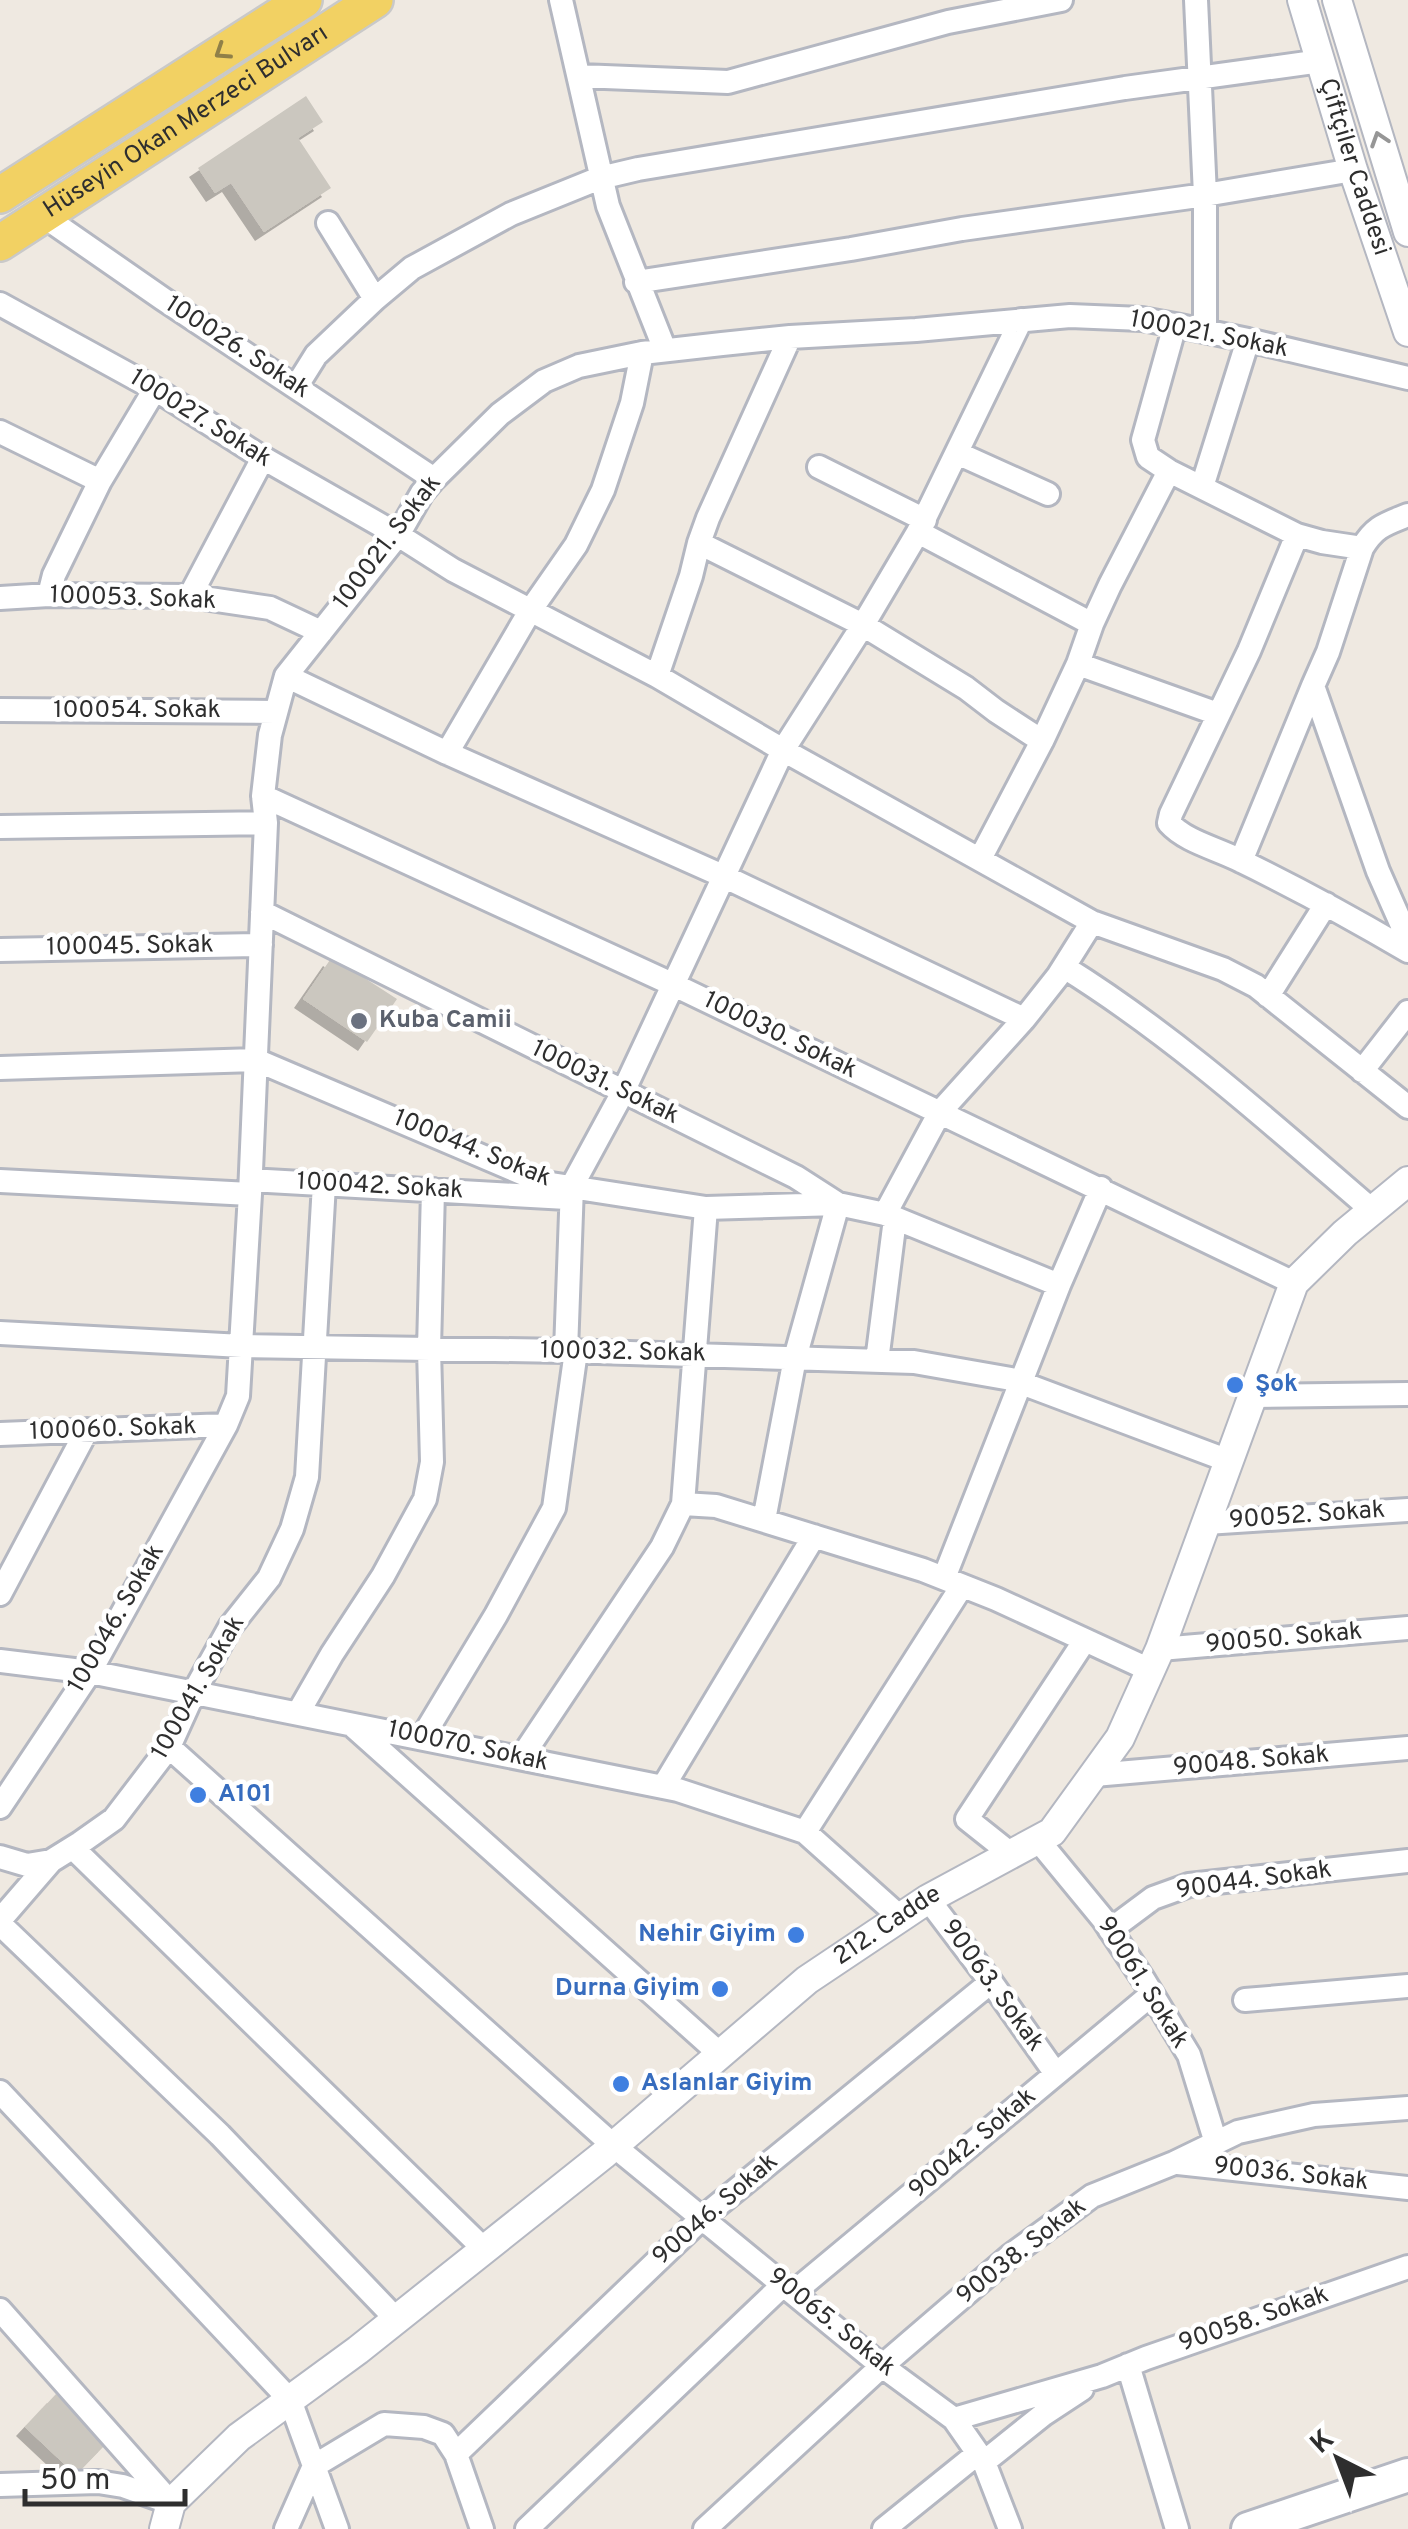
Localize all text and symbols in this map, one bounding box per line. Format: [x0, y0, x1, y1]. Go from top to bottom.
street label: Hüseyin Okan Merzeci Bulvarı [38, 18, 335, 226]
one-way arrow [215, 40, 233, 59]
street label: Çiftçiler Caddesi [1310, 75, 1397, 260]
one-way arrow [1370, 131, 1390, 148]
street label: 100026. Sokak [159, 289, 315, 407]
street label: 100021. Sokak [1127, 304, 1291, 366]
street label: 100027. Sokak [123, 363, 277, 475]
street label: 100021. Sokak [327, 469, 449, 617]
street label: 100053. Sokak [49, 580, 217, 618]
street label: 100054. Sokak [53, 695, 221, 727]
street label: 100045. Sokak [46, 930, 214, 964]
street label: 100030. Sokak [698, 985, 862, 1087]
place label: Kuba Camii [379, 1005, 512, 1037]
marker: Kuba Camii [348, 1010, 370, 1032]
street label: 100031. Sokak [526, 1033, 684, 1133]
street label: 100044. Sokak [389, 1103, 555, 1195]
street label: 100042. Sokak [296, 1167, 464, 1207]
street label: 100032. Sokak [540, 1336, 706, 1370]
place label: Şok [1255, 1369, 1298, 1401]
marker: Şok [1224, 1374, 1246, 1396]
street label: 100060. Sokak [29, 1411, 197, 1449]
street label: 90052. Sokak [1228, 1495, 1386, 1537]
street label: 100046. Sokak [61, 1539, 173, 1699]
street label: 100041. Sokak [145, 1610, 253, 1766]
street label: 90050. Sokak [1204, 1616, 1364, 1662]
street label: 100070. Sokak [385, 1714, 551, 1780]
street label: 90048. Sokak [1172, 1739, 1330, 1785]
place label: A101 [218, 1779, 272, 1811]
marker: A101 [187, 1784, 209, 1806]
street label: 90044. Sokak [1174, 1854, 1334, 1908]
street label: 212. Cadde [828, 1879, 947, 1973]
street label: 90061. Sokak [1089, 1911, 1195, 2055]
street label: 90063. Sokak [933, 1914, 1051, 2058]
place label: Nehir Giyim [638, 1919, 776, 1951]
marker: Nehir Giyim [785, 1924, 807, 1946]
place label: Durna Giyim [555, 1973, 700, 2005]
marker: Durna Giyim [709, 1978, 731, 2000]
place label: Aslanlar Giyim [641, 2068, 812, 2100]
marker: Aslanlar Giyim [610, 2073, 632, 2095]
street label: 90042. Sokak [903, 2081, 1043, 2207]
street label: 90046. Sokak [647, 2147, 785, 2273]
street label: 90036. Sokak [1212, 2151, 1370, 2199]
street label: 90038. Sokak [951, 2191, 1093, 2313]
street label: 90065. Sokak [760, 2261, 902, 2385]
street label: 90058. Sokak [1175, 2279, 1333, 2361]
north arrow [1288, 2409, 1388, 2509]
text: K [1304, 2423, 1343, 2463]
scale bar [25, 2444, 185, 2506]
text: 50 m [40, 2463, 110, 2500]

